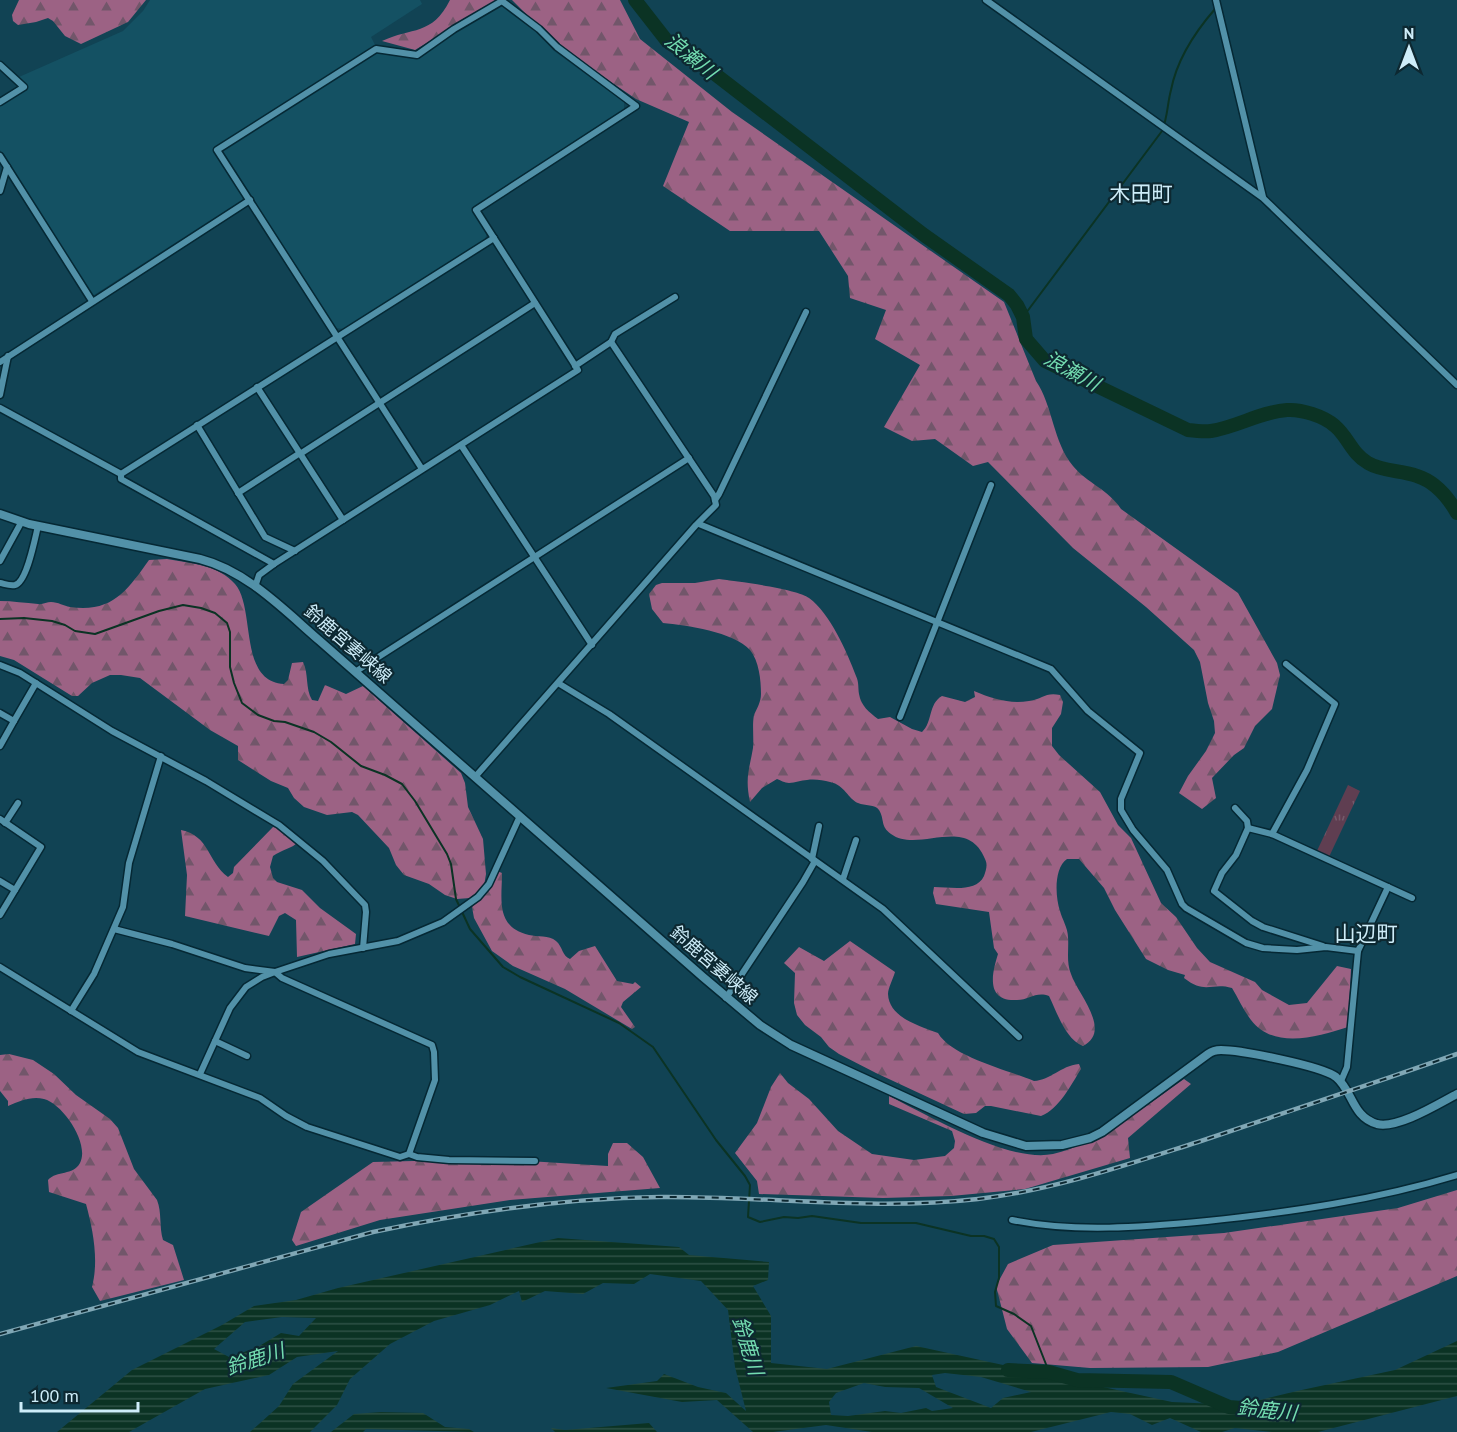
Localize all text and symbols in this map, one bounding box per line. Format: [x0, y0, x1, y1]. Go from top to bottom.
north arrow [1379, 18, 1439, 78]
text: N [1404, 23, 1414, 43]
water label: 浪瀬川 [660, 27, 724, 86]
district label: 木田町 [1110, 180, 1173, 207]
water label: 浪瀬川 [1039, 345, 1106, 398]
street label: 鈴鹿宮妻峡線 [300, 600, 397, 688]
district label: 山辺町 [1335, 920, 1398, 947]
street label: 鈴鹿宮妻峡線 [666, 921, 763, 1009]
water label: 鈴鹿川 [727, 1314, 770, 1380]
water label: 鈴鹿川 [222, 1337, 289, 1381]
scale bar [21, 1375, 138, 1413]
text: 100 m [30, 1384, 79, 1407]
water label: 鈴鹿川 [1236, 1394, 1300, 1426]

